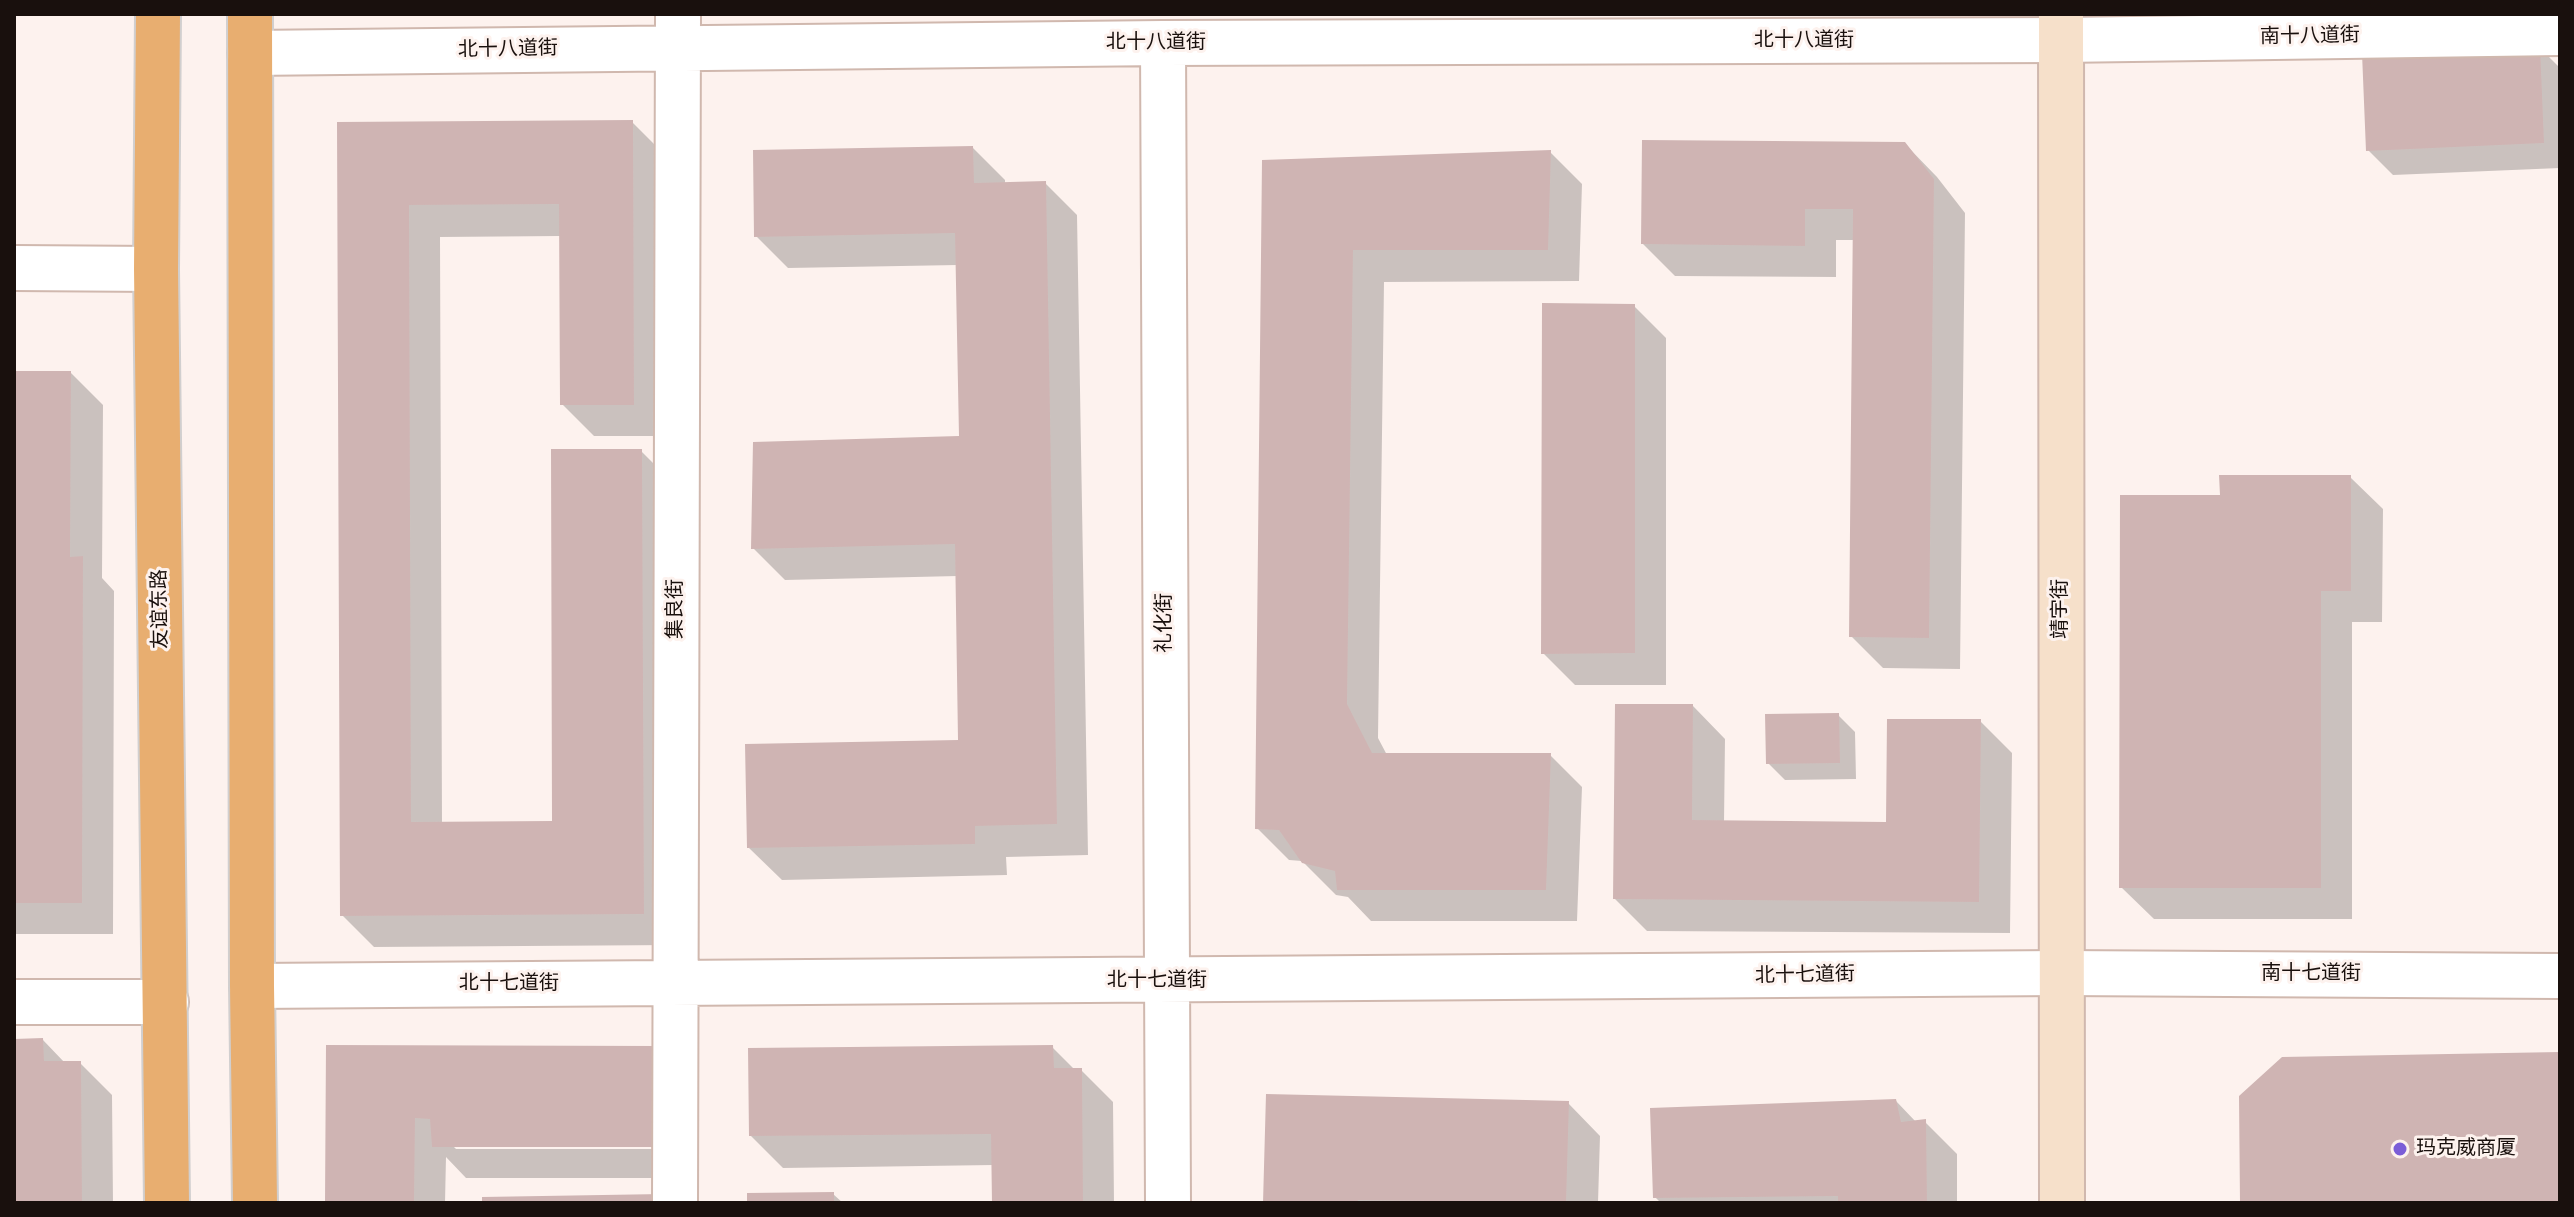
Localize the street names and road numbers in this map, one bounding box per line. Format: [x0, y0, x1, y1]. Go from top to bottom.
street label: 南十八道街 [2260, 24, 2360, 50]
street label: 北十八道街 [1754, 29, 1854, 53]
street label: 北十八道街 [1106, 31, 1206, 55]
street label: 北十八道街 [458, 37, 558, 63]
street label: 友谊东路 [148, 569, 174, 649]
street label: 集良街 [664, 579, 688, 639]
street label: 靖宇街 [2049, 579, 2073, 639]
street label: 礼化街 [1153, 593, 1177, 653]
street label: 南十七道街 [2261, 962, 2361, 986]
street label: 北十七道街 [1755, 963, 1855, 989]
street label: 北十七道街 [1107, 969, 1207, 993]
street label: 北十七道街 [459, 972, 559, 996]

